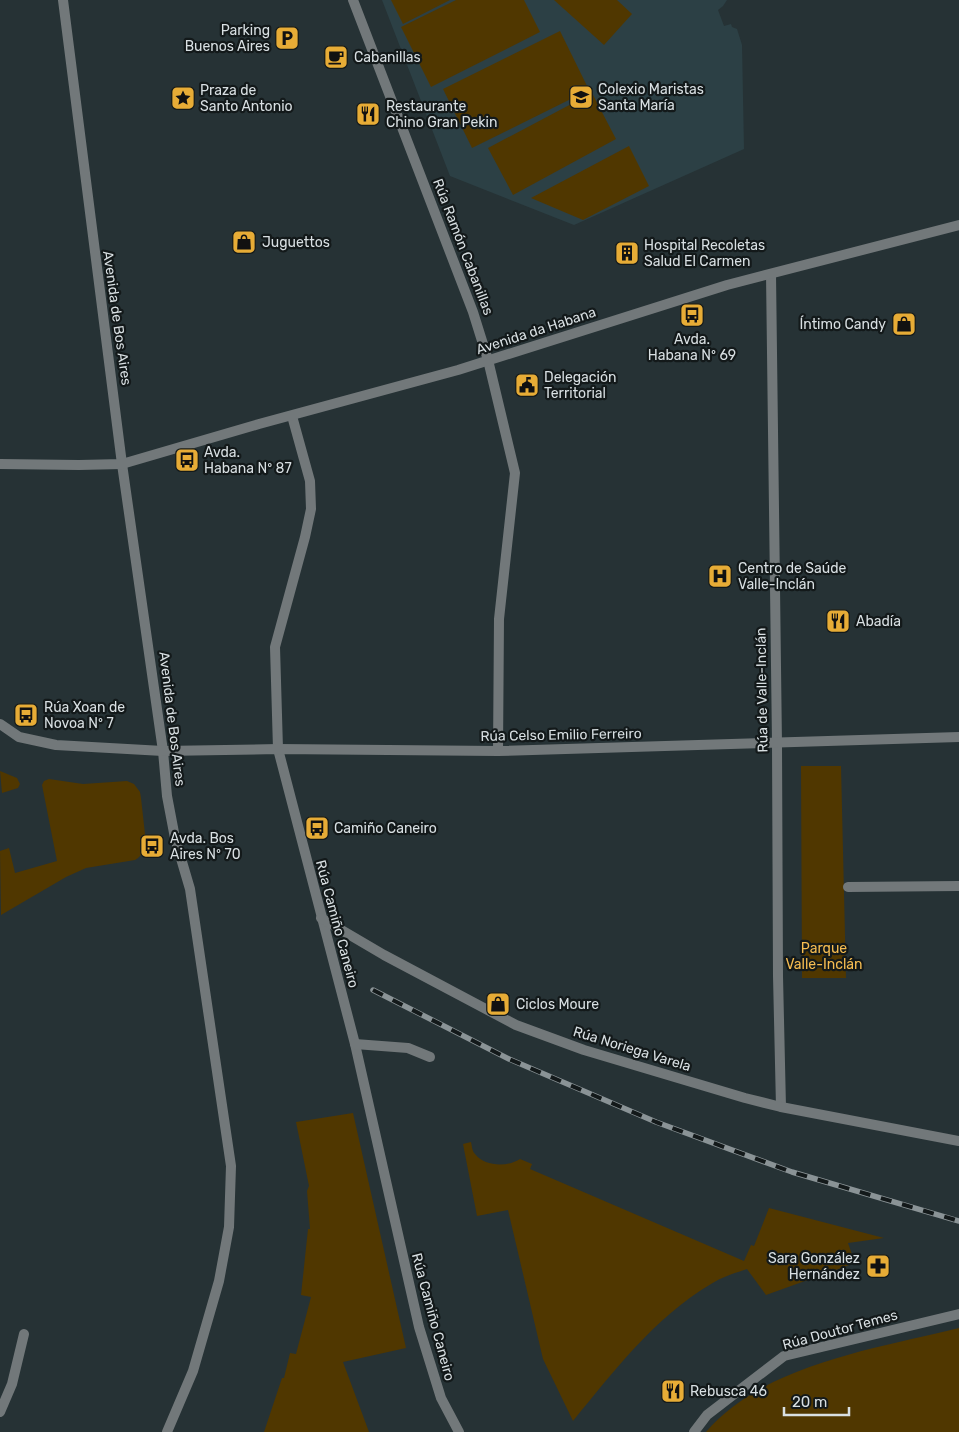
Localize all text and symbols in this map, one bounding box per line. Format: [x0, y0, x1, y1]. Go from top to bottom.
place label: Parking Buenos Aires [185, 22, 270, 55]
parking icon: Parking Buenos Aires [274, 25, 300, 51]
cafe icon: Cabanillas [323, 44, 349, 70]
place label: Cabanillas [354, 49, 421, 66]
place label: Colexio Maristas Santa María [598, 81, 704, 114]
place label: Praza de Santo Antonio [200, 82, 293, 115]
school or university icon: Colexio Maristas Santa María [568, 84, 594, 110]
place icon: Praza de Santo Antonio [170, 85, 196, 111]
place label: Restaurante Chino Gran Pekin [386, 98, 497, 131]
restaurant icon: Restaurante Chino Gran Pekin [355, 101, 381, 127]
street label: Rúa Ramón Cabanillas [429, 176, 497, 318]
shop icon: Juguettos [231, 229, 257, 255]
place label: Juguettos [262, 234, 330, 251]
place label: Hospital Recoletas Salud El Carmen [644, 237, 765, 270]
building icon: Hospital Recoletas Salud El Carmen [614, 240, 640, 266]
street label: Avenida de Bos Aires [99, 250, 135, 386]
bus stop icon: Avda. Habana Nº 69 [679, 302, 705, 328]
street label: Avenida da Habana [474, 304, 598, 358]
shop icon: Íntimo Candy [891, 311, 917, 337]
place label: Íntimo Candy [799, 315, 886, 333]
place label: Avda. Habana Nº 69 [648, 331, 736, 364]
place label: Delegación Territorial [544, 369, 616, 402]
public building icon: Delegación Territorial [514, 372, 540, 398]
place label: Avda. Habana Nº 87 [204, 444, 292, 477]
bus stop icon: Avda. Habana Nº 87 [174, 447, 200, 473]
place label: Centro de Saúde Valle-Inclán [738, 560, 846, 593]
hospital icon: Centro de Saúde Valle-Inclán [707, 563, 733, 589]
restaurant icon: Abadía [825, 608, 851, 634]
place label: Abadía [856, 613, 901, 630]
street label: Rúa de Valle-Inclán [752, 627, 772, 753]
street label: Avenida de Bos Aires [155, 651, 189, 787]
place label: Rúa Xoan de Novoa Nº 7 [44, 699, 125, 732]
bus stop icon: Rúa Xoan de Novoa Nº 7 [13, 702, 39, 728]
street label: Rúa Celso Emilio Ferreiro [480, 725, 642, 745]
bus stop icon: Camiño Caneiro [304, 815, 330, 841]
place label: Camiño Caneiro [334, 820, 437, 837]
place label: Avda. Bos Aires Nº 70 [170, 830, 241, 863]
bus stop icon: Avda. Bos Aires Nº 70 [139, 833, 165, 859]
street label: Rúa Camiño Caneiro [312, 858, 362, 990]
park label: Parque Valle-Inclán [785, 940, 863, 973]
shop icon: Ciclos Moure [485, 991, 511, 1017]
place label: Ciclos Moure [516, 996, 599, 1013]
street label: Rúa Noriega Varela [571, 1023, 693, 1075]
place label: Sara González Hernández [768, 1250, 860, 1283]
street label: Rúa Camiño Caneiro [408, 1251, 458, 1383]
pharmacy icon: Sara González Hernández [865, 1253, 891, 1279]
street label: Rúa Doutor Temes [781, 1306, 899, 1354]
restaurant icon: Rebusca 46 [660, 1378, 686, 1404]
place label: Rebusca 46 [690, 1383, 767, 1400]
scale bar [784, 1384, 849, 1416]
text: 20 m [792, 1393, 827, 1411]

